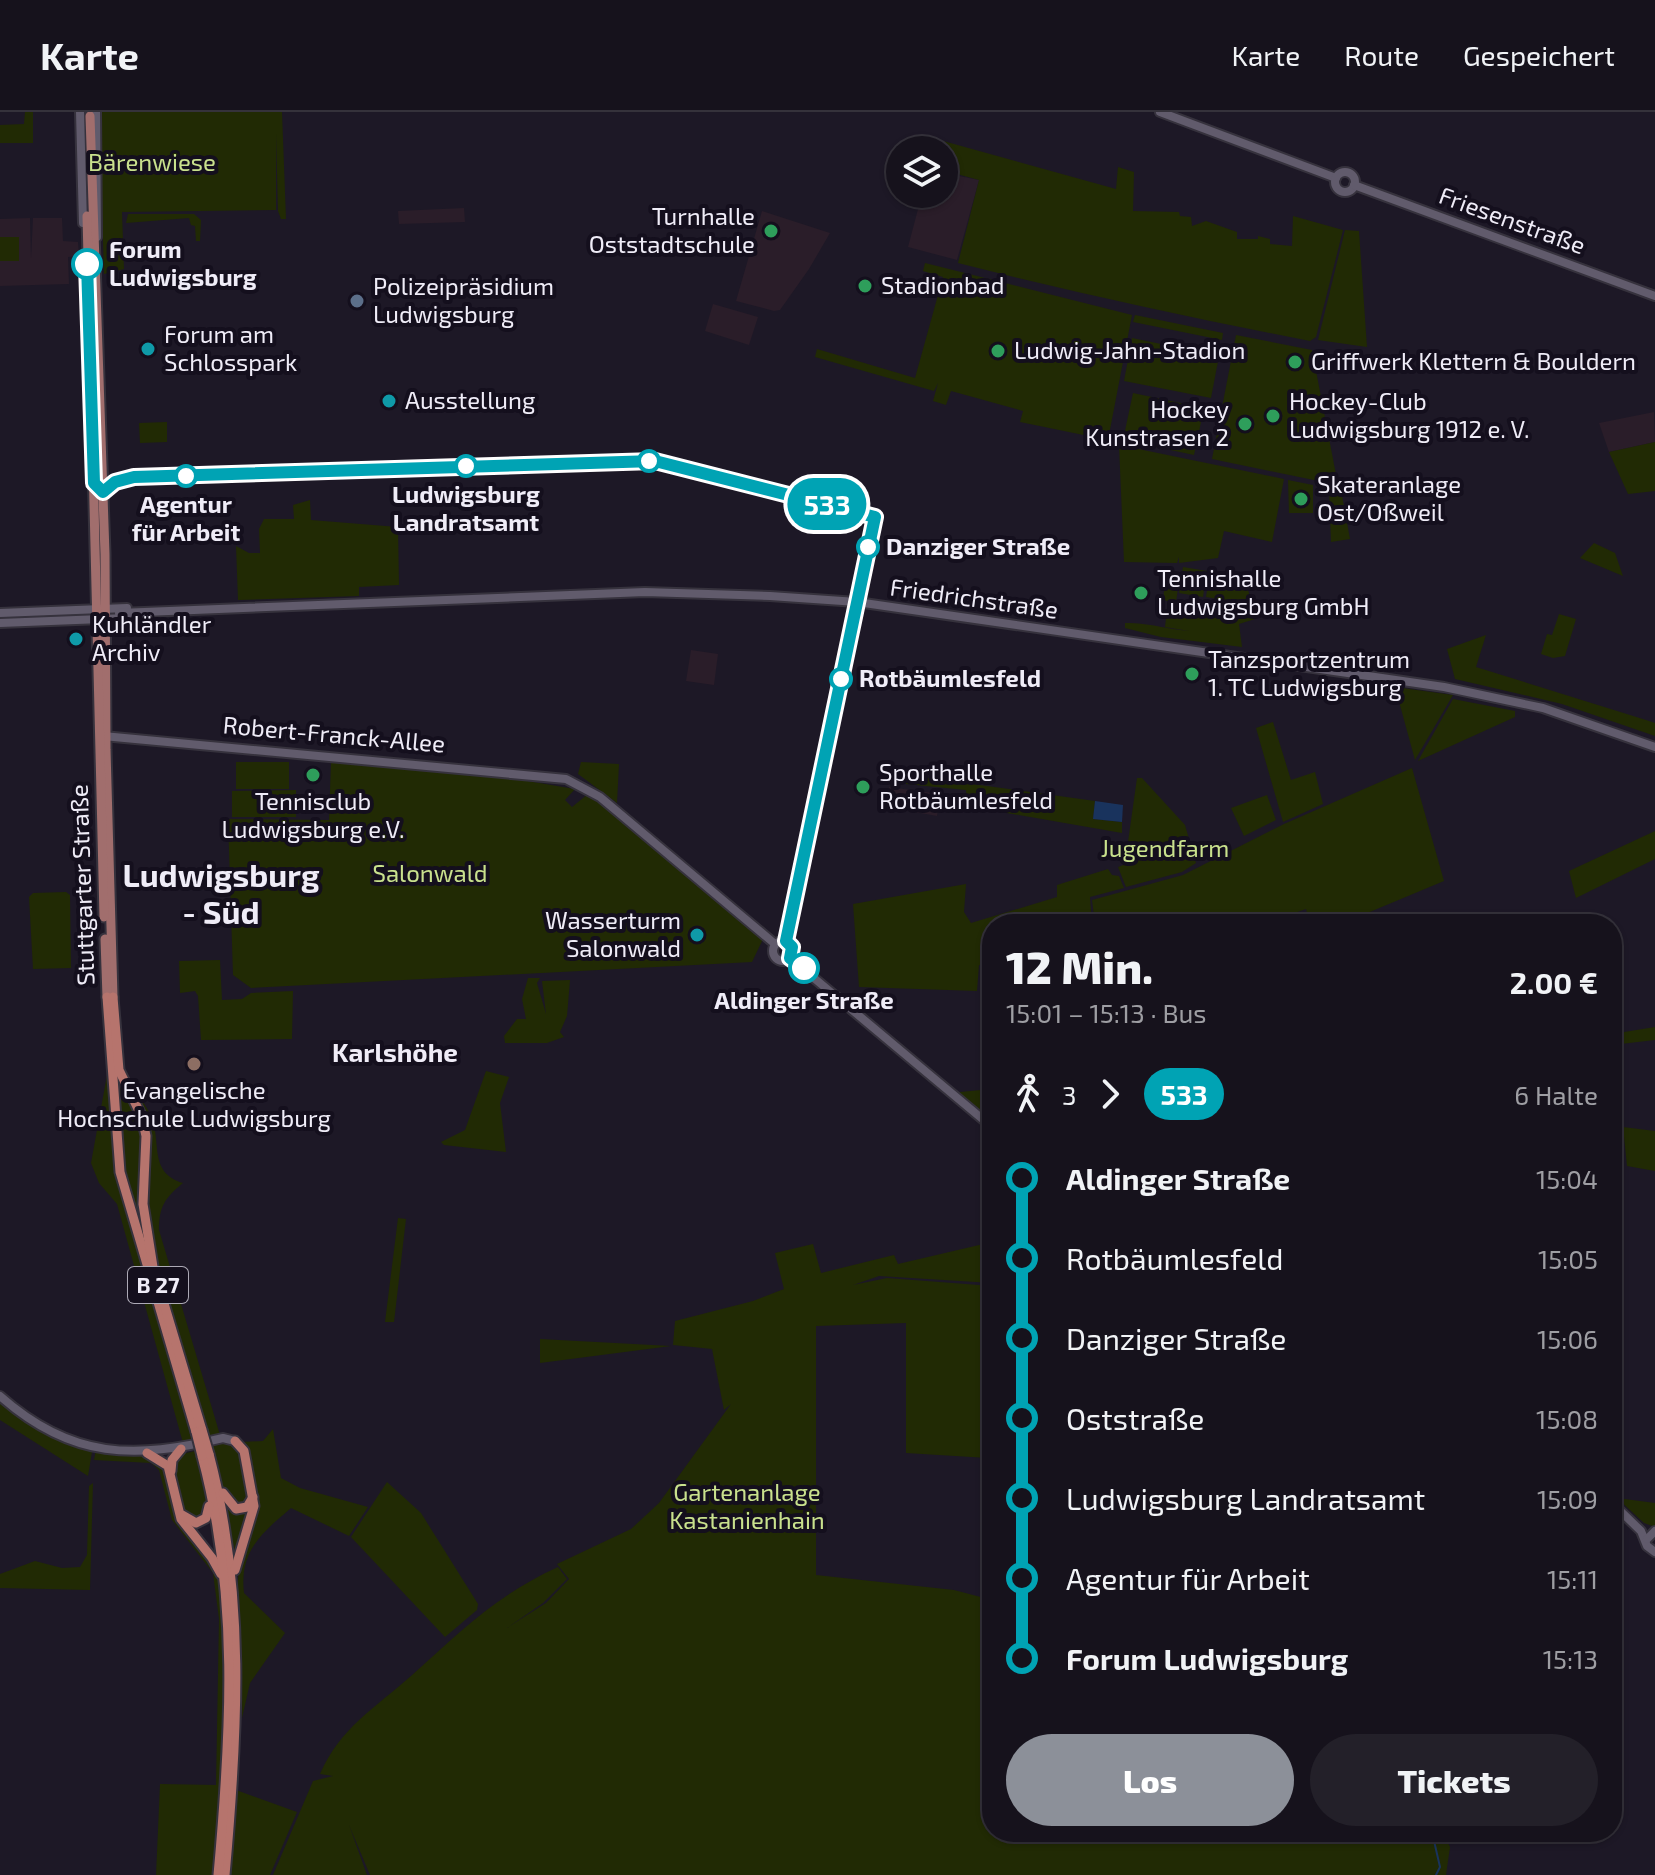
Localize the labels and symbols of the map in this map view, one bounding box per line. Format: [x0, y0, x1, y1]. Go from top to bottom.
park label: Bärenwiese [88, 147, 216, 176]
street label: Friesenstraße [1436, 180, 1589, 259]
place label: Turnhalle Oststadtschule [589, 201, 755, 258]
marker: Turnhalle Oststadtschule [762, 222, 780, 240]
place label: Forum Ludwigsburg [109, 234, 257, 291]
marker: Forum Ludwigsburg [72, 249, 102, 279]
place label: Stadionbad [881, 270, 1005, 299]
place label: Polizeipräsidium Ludwigsburg [373, 271, 554, 328]
marker: Stadionbad [856, 277, 874, 295]
marker: Polizeipräsidium Ludwigsburg [348, 292, 366, 310]
place label: Forum am Schlosspark [164, 319, 297, 376]
place label: Ludwig-Jahn-Stadion [1014, 335, 1245, 364]
marker: Forum am Schlosspark [139, 340, 157, 358]
marker: Ludwig-Jahn-Stadion [989, 342, 1007, 360]
place label: Griffwerk Klettern & Bouldern [1311, 346, 1636, 375]
marker: Griffwerk Klettern & Bouldern [1286, 353, 1304, 371]
place label: Ausstellung [405, 385, 535, 414]
place label: Hockey-Club Ludwigsburg 1912 e. V. [1289, 386, 1530, 443]
marker: Ausstellung [380, 392, 398, 410]
place label: Hockey Kunstrasen 2 [1085, 394, 1229, 451]
marker: Hockey-Club Ludwigsburg 1912 e. V. [1264, 407, 1282, 425]
marker: Hockey Kunstrasen 2 [1236, 415, 1254, 433]
unlabelled marker [638, 450, 660, 472]
marker: Ludwigsburg Landratsamt [455, 455, 477, 477]
marker: Agentur für Arbeit [175, 465, 197, 487]
place label: Skateranlage Ost/Oßweil [1317, 469, 1461, 526]
line badge: 533 [781, 478, 873, 530]
place label: Ludwigsburg Landratsamt [392, 479, 540, 536]
place label: Agentur für Arbeit [132, 489, 240, 546]
marker: Skateranlage Ost/Oßweil [1292, 490, 1310, 508]
place label: Danziger Straße [886, 531, 1070, 560]
marker: Danziger Straße [857, 536, 879, 558]
place label: Tennishalle Ludwigsburg GmbH [1157, 563, 1370, 620]
street label: Friedrichstraße [888, 571, 1060, 624]
marker: Tennishalle Ludwigsburg GmbH [1132, 584, 1150, 602]
place label: Kuhländler Archiv [92, 609, 212, 666]
marker: Kuhländler Archiv [67, 630, 85, 648]
place label: Tanzsportzentrum 1. TC Ludwigsburg [1208, 644, 1410, 701]
place label: Rotbäumlesfeld [859, 663, 1041, 692]
marker: Tanzsportzentrum 1. TC Ludwigsburg [1183, 665, 1201, 683]
marker: Rotbäumlesfeld [830, 668, 852, 690]
street label: Robert-Franck-Allee [222, 709, 446, 758]
place label: Sporthalle Rotbäumlesfeld [879, 757, 1053, 814]
marker: Tennisclub Ludwigsburg e.V. [304, 766, 322, 784]
marker: Sporthalle Rotbäumlesfeld [854, 778, 872, 796]
street label: Stuttgarter Straße [63, 784, 100, 986]
place label: Tennisclub Ludwigsburg e.V. [222, 786, 405, 843]
park label: Jugendfarm [1101, 833, 1229, 862]
district label: Ludwigsburg - Süd [122, 855, 320, 930]
park label: Salonwald [372, 858, 488, 887]
place label: Wasserturm Salonwald [545, 905, 681, 962]
marker: Wasserturm Salonwald [688, 926, 706, 944]
marker: Aldinger Straße [789, 953, 819, 983]
place label: Aldinger Straße [714, 985, 894, 1014]
district label: Karlshöhe [332, 1036, 458, 1067]
marker: Evangelische Hochschule Ludwigsburg [185, 1055, 203, 1073]
place label: Evangelische Hochschule Ludwigsburg [57, 1075, 331, 1132]
road number: B 27 [128, 1267, 188, 1303]
park label: Gartenanlage Kastanienhain [669, 1477, 825, 1534]

